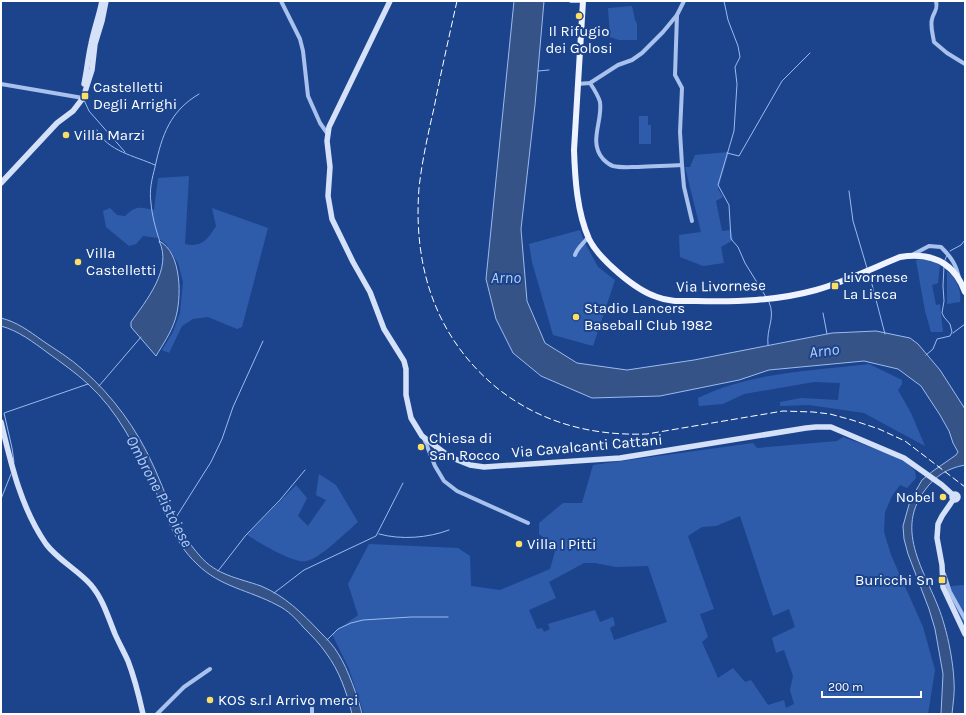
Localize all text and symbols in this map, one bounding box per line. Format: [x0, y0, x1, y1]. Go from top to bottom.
marker: Il Rifugio dei Golosi [574, 11, 584, 21]
place label: Il Rifugio dei Golosi [545, 22, 613, 57]
place label: Castelletti Degli Arrighi [93, 78, 177, 113]
marker: Castelletti Degli Arrighi [80, 91, 90, 101]
place label: Villa Marzi [74, 126, 145, 144]
marker: Villa Marzi [61, 130, 71, 140]
place label: Villa Castelletti [86, 244, 157, 279]
marker: Villa Castelletti [73, 257, 83, 267]
water label: Arno [491, 268, 521, 287]
place label: Livornese La Lisca [843, 268, 908, 303]
street label: Via Livornese [676, 276, 766, 296]
marker: Livornese La Lisca [830, 281, 840, 291]
place label: Stadio Lancers Baseball Club 1982 [584, 299, 713, 334]
marker: Stadio Lancers Baseball Club 1982 [571, 312, 581, 322]
water label: Arno [808, 339, 840, 362]
place label: Chiesa di San Rocco [429, 429, 500, 464]
street label: Via Cavalcanti Cattani [511, 430, 663, 462]
water label: Ombrone Pistoiese [122, 432, 197, 551]
marker: Chiesa di San Rocco [416, 442, 426, 452]
place label: Nobel [896, 488, 935, 506]
marker: Nobel [938, 492, 948, 502]
place label: Villa I Pitti [527, 535, 596, 553]
marker: Villa I Pitti [514, 539, 524, 549]
place label: Buricchi Sn [855, 571, 934, 589]
marker: Buricchi Sn [937, 575, 947, 585]
scale bar [822, 673, 921, 699]
text: 200 m [828, 680, 863, 694]
place label: KOS s.r.l Arrivo merci [218, 691, 358, 709]
marker: KOS s.r.l Arrivo merci [205, 695, 215, 705]

